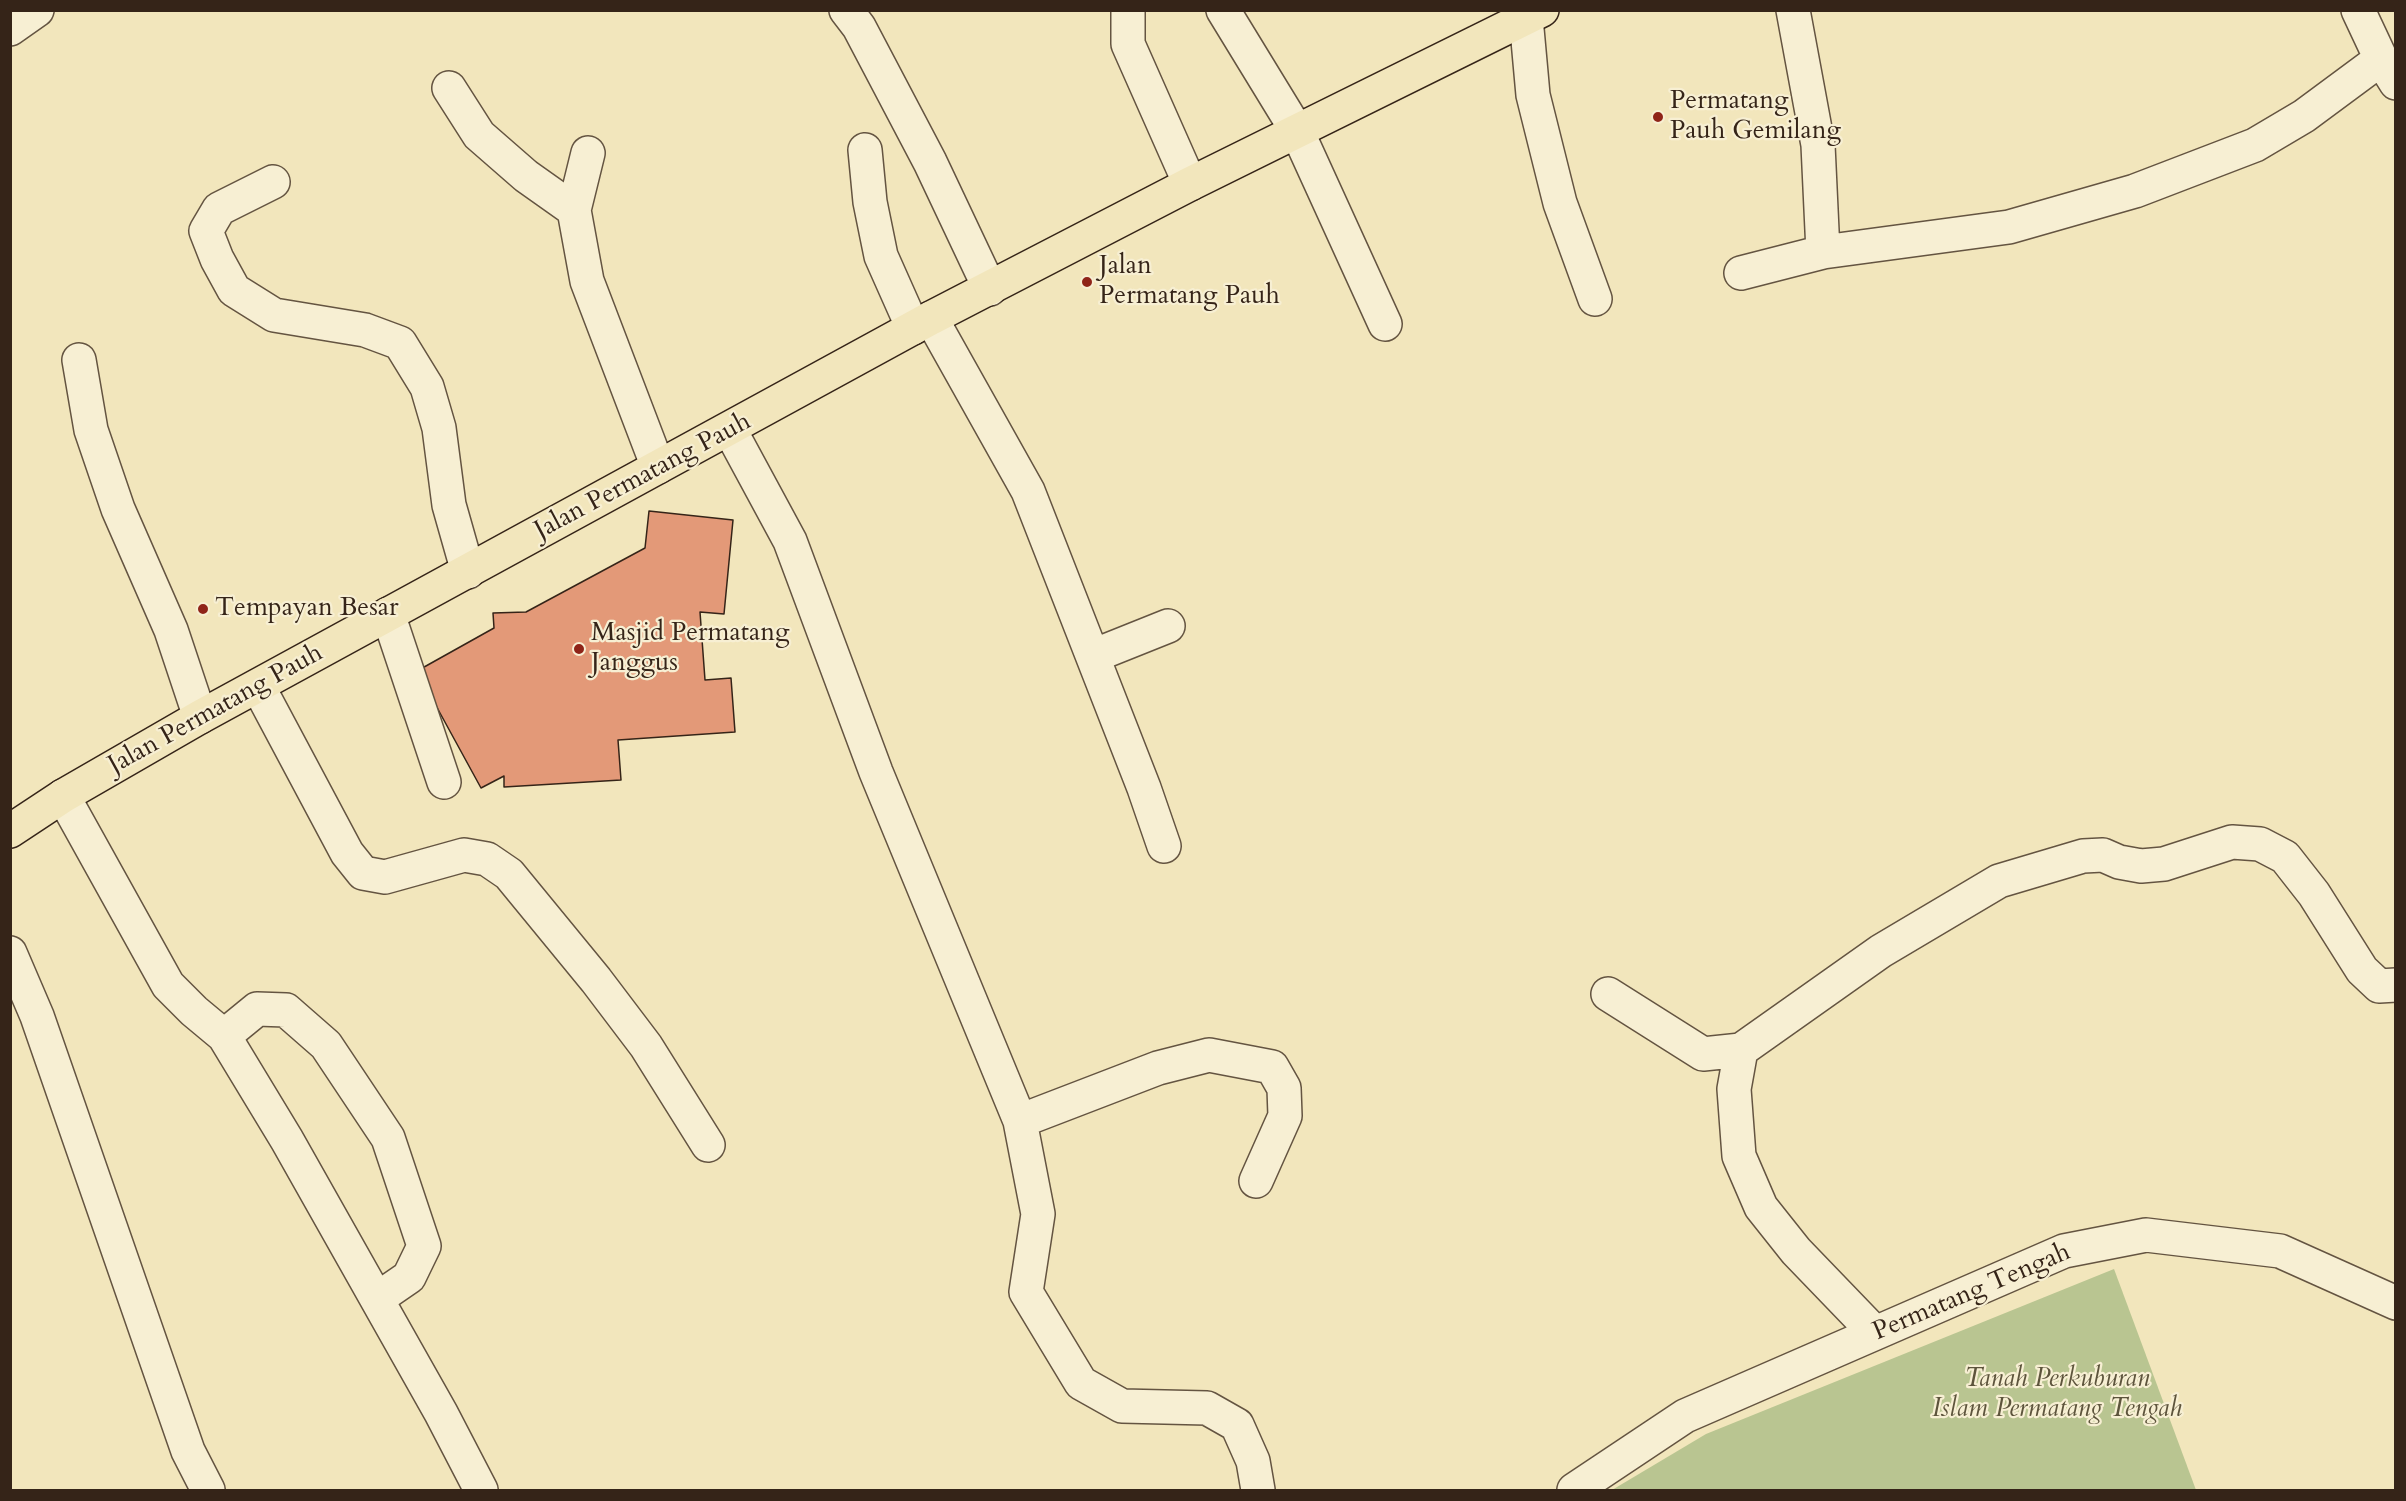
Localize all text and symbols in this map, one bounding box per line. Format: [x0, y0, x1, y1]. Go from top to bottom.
place label: Permatang Pauh Gemilang [1670, 86, 1841, 148]
marker: Permatang Pauh Gemilang [1651, 110, 1665, 124]
place label: Jalan Permatang Pauh [1099, 251, 1280, 312]
marker: Jalan Permatang Pauh [1080, 275, 1094, 289]
street label: Jalan Permatang Pauh [530, 407, 756, 547]
place label: Tempayan Besar [215, 593, 399, 625]
marker: Tempayan Besar [196, 602, 210, 616]
place label: Masjid Permatang Janggus [591, 618, 790, 680]
street label: Jalan Permatang Pauh [103, 638, 329, 782]
marker: Masjid Permatang Janggus [572, 642, 586, 656]
street label: Permatang Tengah [1869, 1237, 2075, 1349]
park label: Tanah Perkuburan Islam Permatang Tengah [1932, 1364, 2182, 1426]

